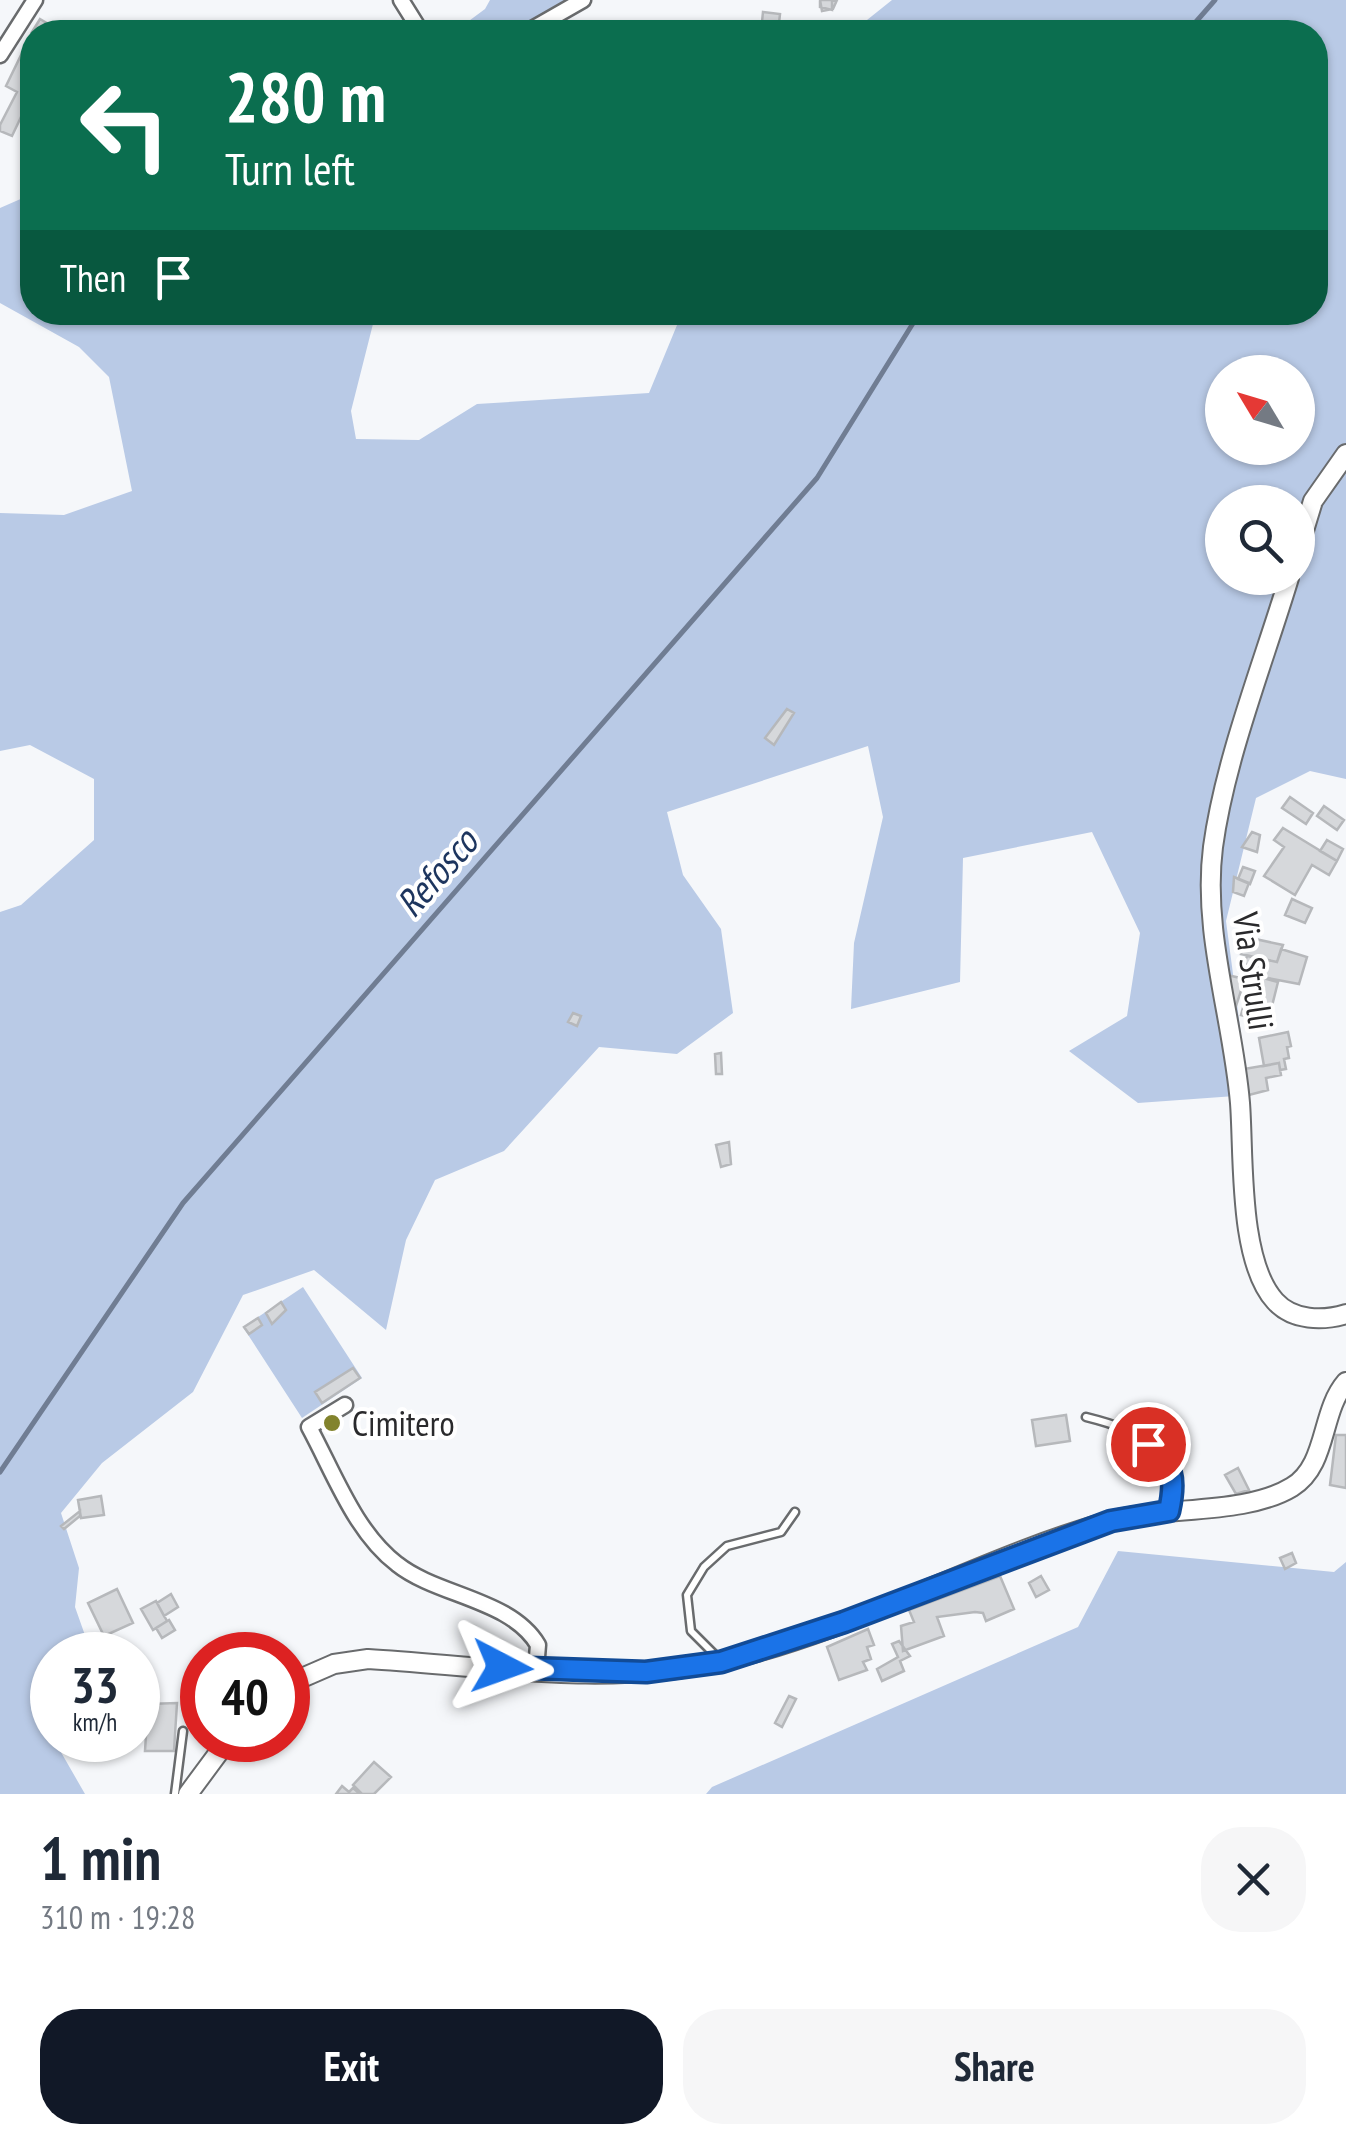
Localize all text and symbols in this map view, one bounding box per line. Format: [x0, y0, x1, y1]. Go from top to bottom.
text: 280 m [225, 51, 386, 141]
icon: left [60, 60, 190, 190]
text: Turn left [225, 139, 355, 197]
icon: arrive [146, 250, 201, 305]
text: Then [60, 253, 126, 302]
north arrow [1205, 355, 1315, 465]
map controls [1205, 355, 1315, 595]
button: search [1205, 485, 1315, 595]
water label: Refosco [385, 816, 489, 926]
street label: Via Strulli [1223, 908, 1285, 1033]
place label: Cimitero [352, 1400, 455, 1446]
pin [1106, 1402, 1191, 1487]
marker: Cimitero [321, 1412, 343, 1434]
icon: arrive [1121, 1417, 1176, 1472]
position arrow [450, 1615, 554, 1719]
speed limit sign: 40 [180, 1632, 310, 1762]
text: 33 [71, 1652, 119, 1717]
text: km/h [73, 1706, 117, 1738]
text: 1 min [40, 1819, 161, 1897]
button: close [1201, 1827, 1306, 1932]
text: 310 m · 19:28 [40, 1896, 195, 1938]
button: Exit [40, 2009, 663, 2124]
button: Share [683, 2009, 1306, 2124]

